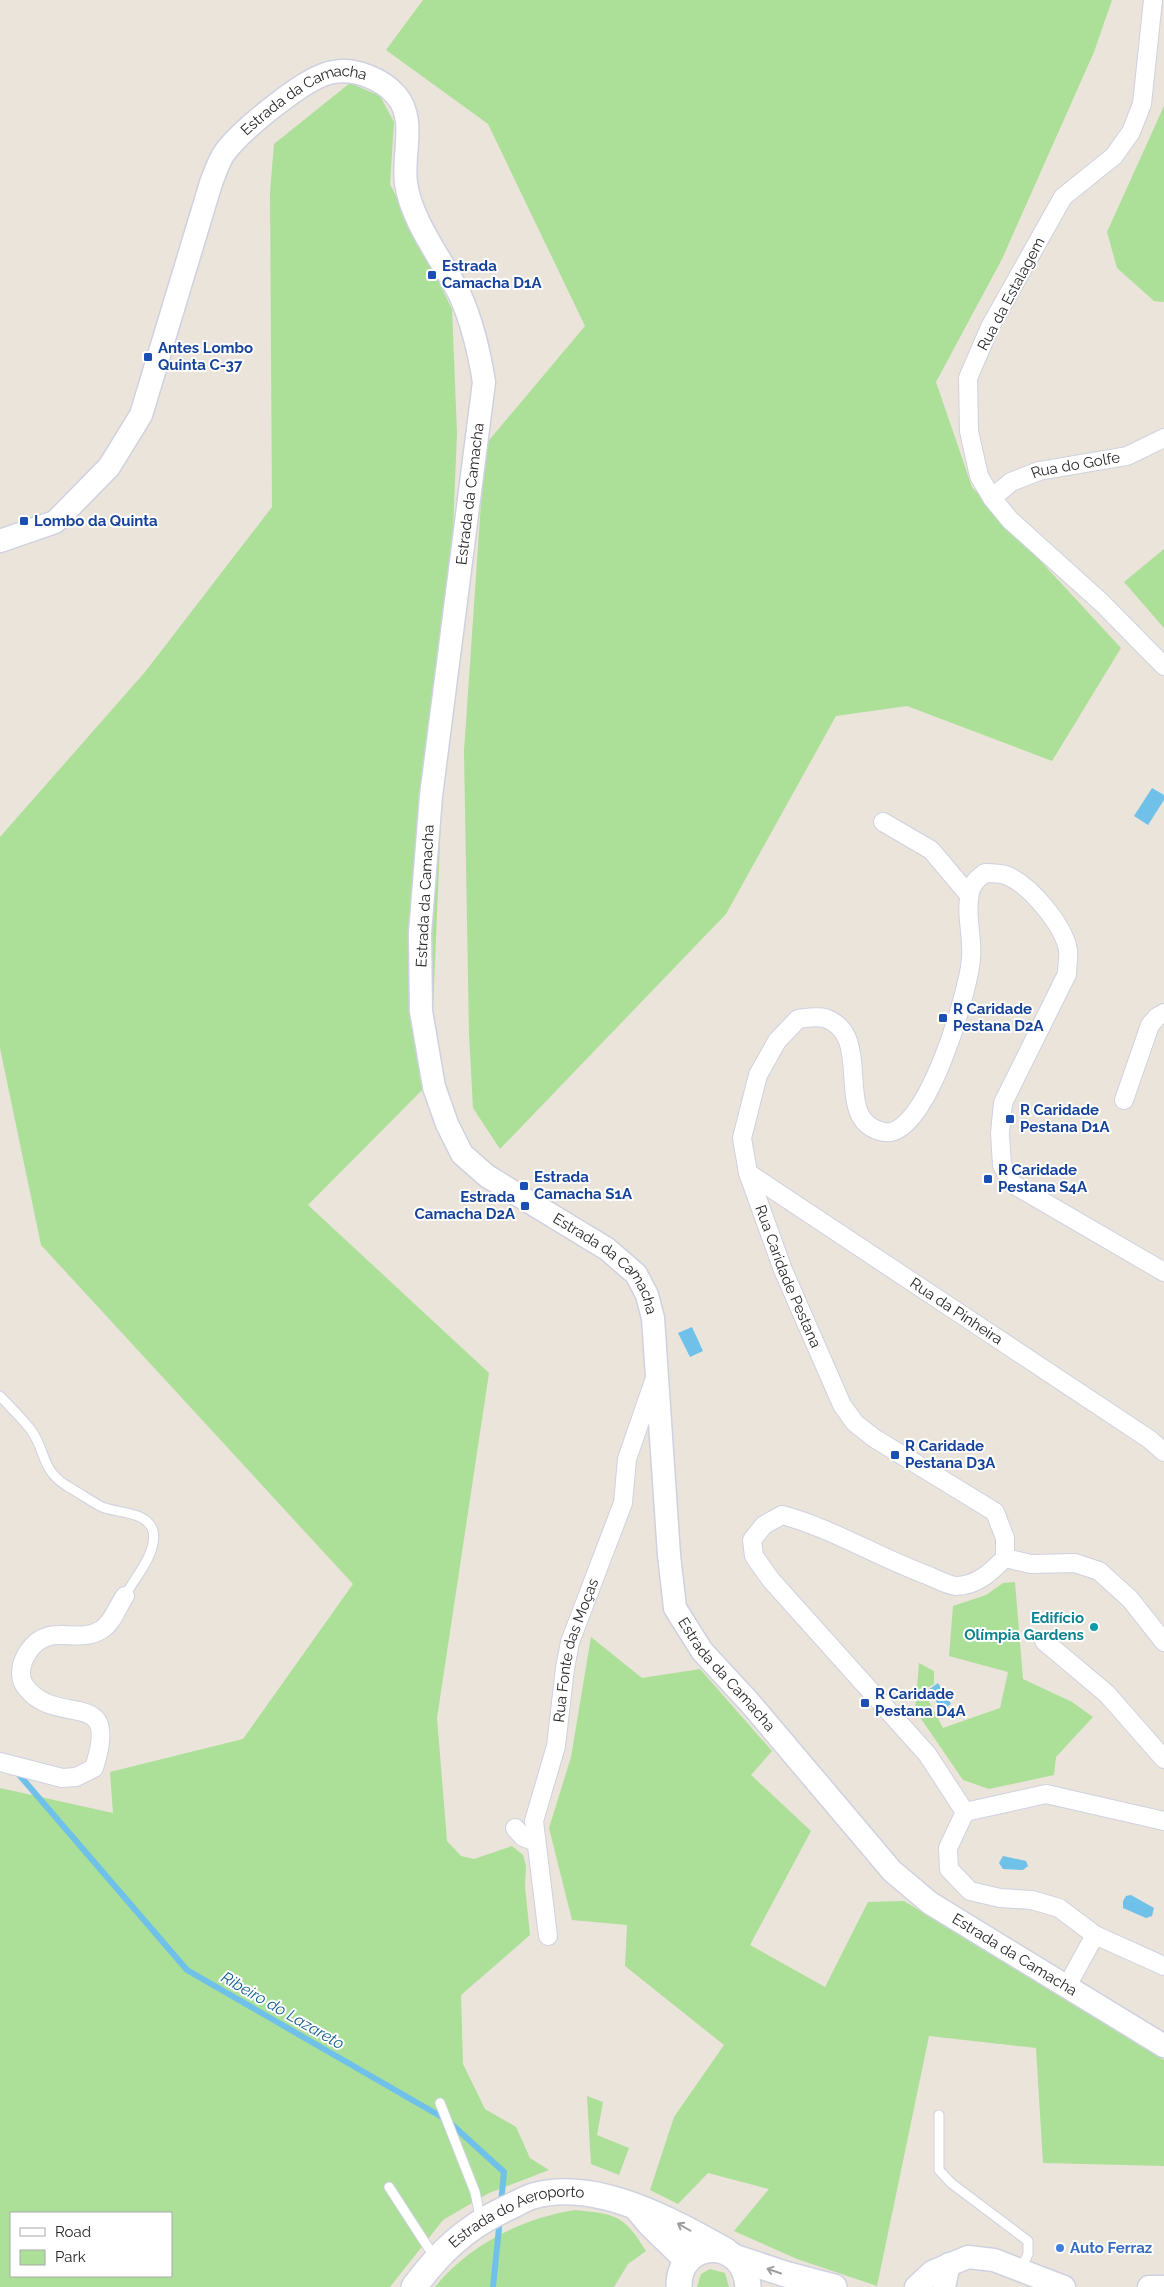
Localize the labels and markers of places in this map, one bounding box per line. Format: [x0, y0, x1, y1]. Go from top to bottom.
place label: Estrada Camacha D1A [442, 257, 542, 292]
marker: Estrada Camacha D1A [426, 269, 438, 281]
place label: Antes Lombo Quinta C-37 [158, 339, 253, 374]
marker: Antes Lombo Quinta C-37 [142, 351, 154, 363]
place label: Lombo da Quinta [34, 512, 158, 530]
marker: Lombo da Quinta [18, 515, 30, 527]
place label: R Caridade Pestana D2A [953, 1000, 1044, 1035]
marker: R Caridade Pestana D2A [937, 1012, 949, 1024]
place label: R Caridade Pestana D1A [1020, 1101, 1110, 1136]
marker: R Caridade Pestana D1A [1004, 1113, 1016, 1125]
place label: R Caridade Pestana S4A [998, 1161, 1088, 1196]
place label: Estrada Camacha S1A [534, 1168, 633, 1203]
marker: R Caridade Pestana S4A [982, 1173, 994, 1185]
marker: Estrada Camacha S1A [518, 1180, 530, 1192]
place label: Estrada Camacha D2A [415, 1188, 516, 1223]
marker: Estrada Camacha D2A [519, 1200, 531, 1212]
place label: R Caridade Pestana D3A [905, 1437, 996, 1472]
marker: R Caridade Pestana D3A [889, 1449, 901, 1461]
place label: Edifício Olímpia Gardens [964, 1609, 1084, 1644]
marker: Edifício Olímpia Gardens [1088, 1621, 1100, 1633]
place label: R Caridade Pestana D4A [875, 1685, 966, 1720]
marker: R Caridade Pestana D4A [859, 1697, 871, 1709]
place label: Auto Ferraz [1070, 2239, 1152, 2257]
marker: Auto Ferraz [1054, 2242, 1066, 2254]

